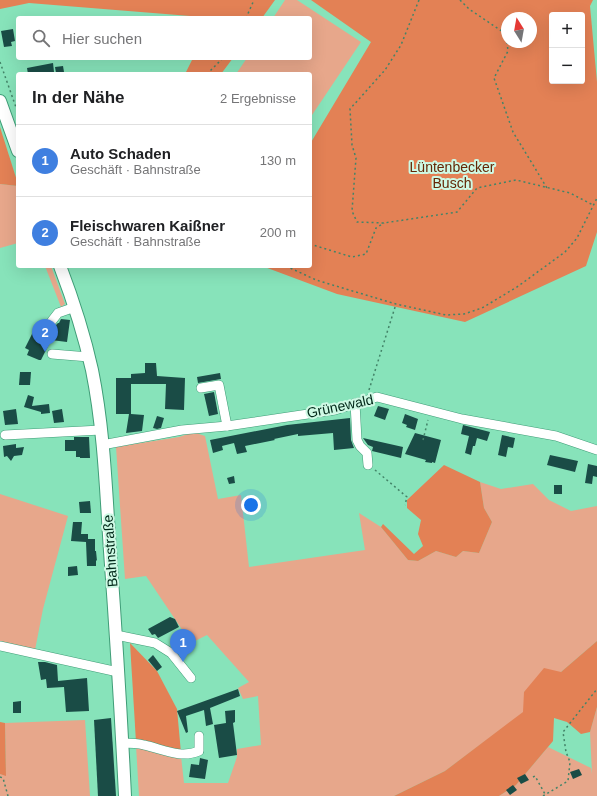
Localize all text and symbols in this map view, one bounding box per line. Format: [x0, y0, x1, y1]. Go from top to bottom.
north arrow [501, 12, 537, 48]
map controls [549, 12, 585, 84]
button: + [549, 12, 585, 48]
search box [16, 16, 312, 60]
icon: search [30, 27, 52, 49]
text: Hier suchen [62, 30, 142, 47]
button: − [549, 48, 585, 84]
text: In der Nähe [32, 88, 125, 107]
text: 2 Ergebnisse [220, 91, 296, 106]
text: Auto Schaden [70, 145, 171, 162]
text: 1 [41, 153, 49, 168]
text: 130 m [260, 153, 296, 168]
park label: Lüntenbecker Busch [410, 159, 495, 191]
text: Geschäft · Bahnstraße [70, 162, 201, 177]
text: Fleischwaren Kaißner [70, 217, 225, 234]
text: 2 [41, 225, 49, 240]
text: 200 m [260, 225, 296, 240]
text: Geschäft · Bahnstraße [70, 234, 201, 249]
pin: 2 [32, 319, 58, 352]
street label: Grünewald [305, 391, 375, 421]
your location [241, 495, 261, 515]
street label: Bahnstraße [99, 514, 121, 588]
pin: 1 [170, 629, 196, 662]

